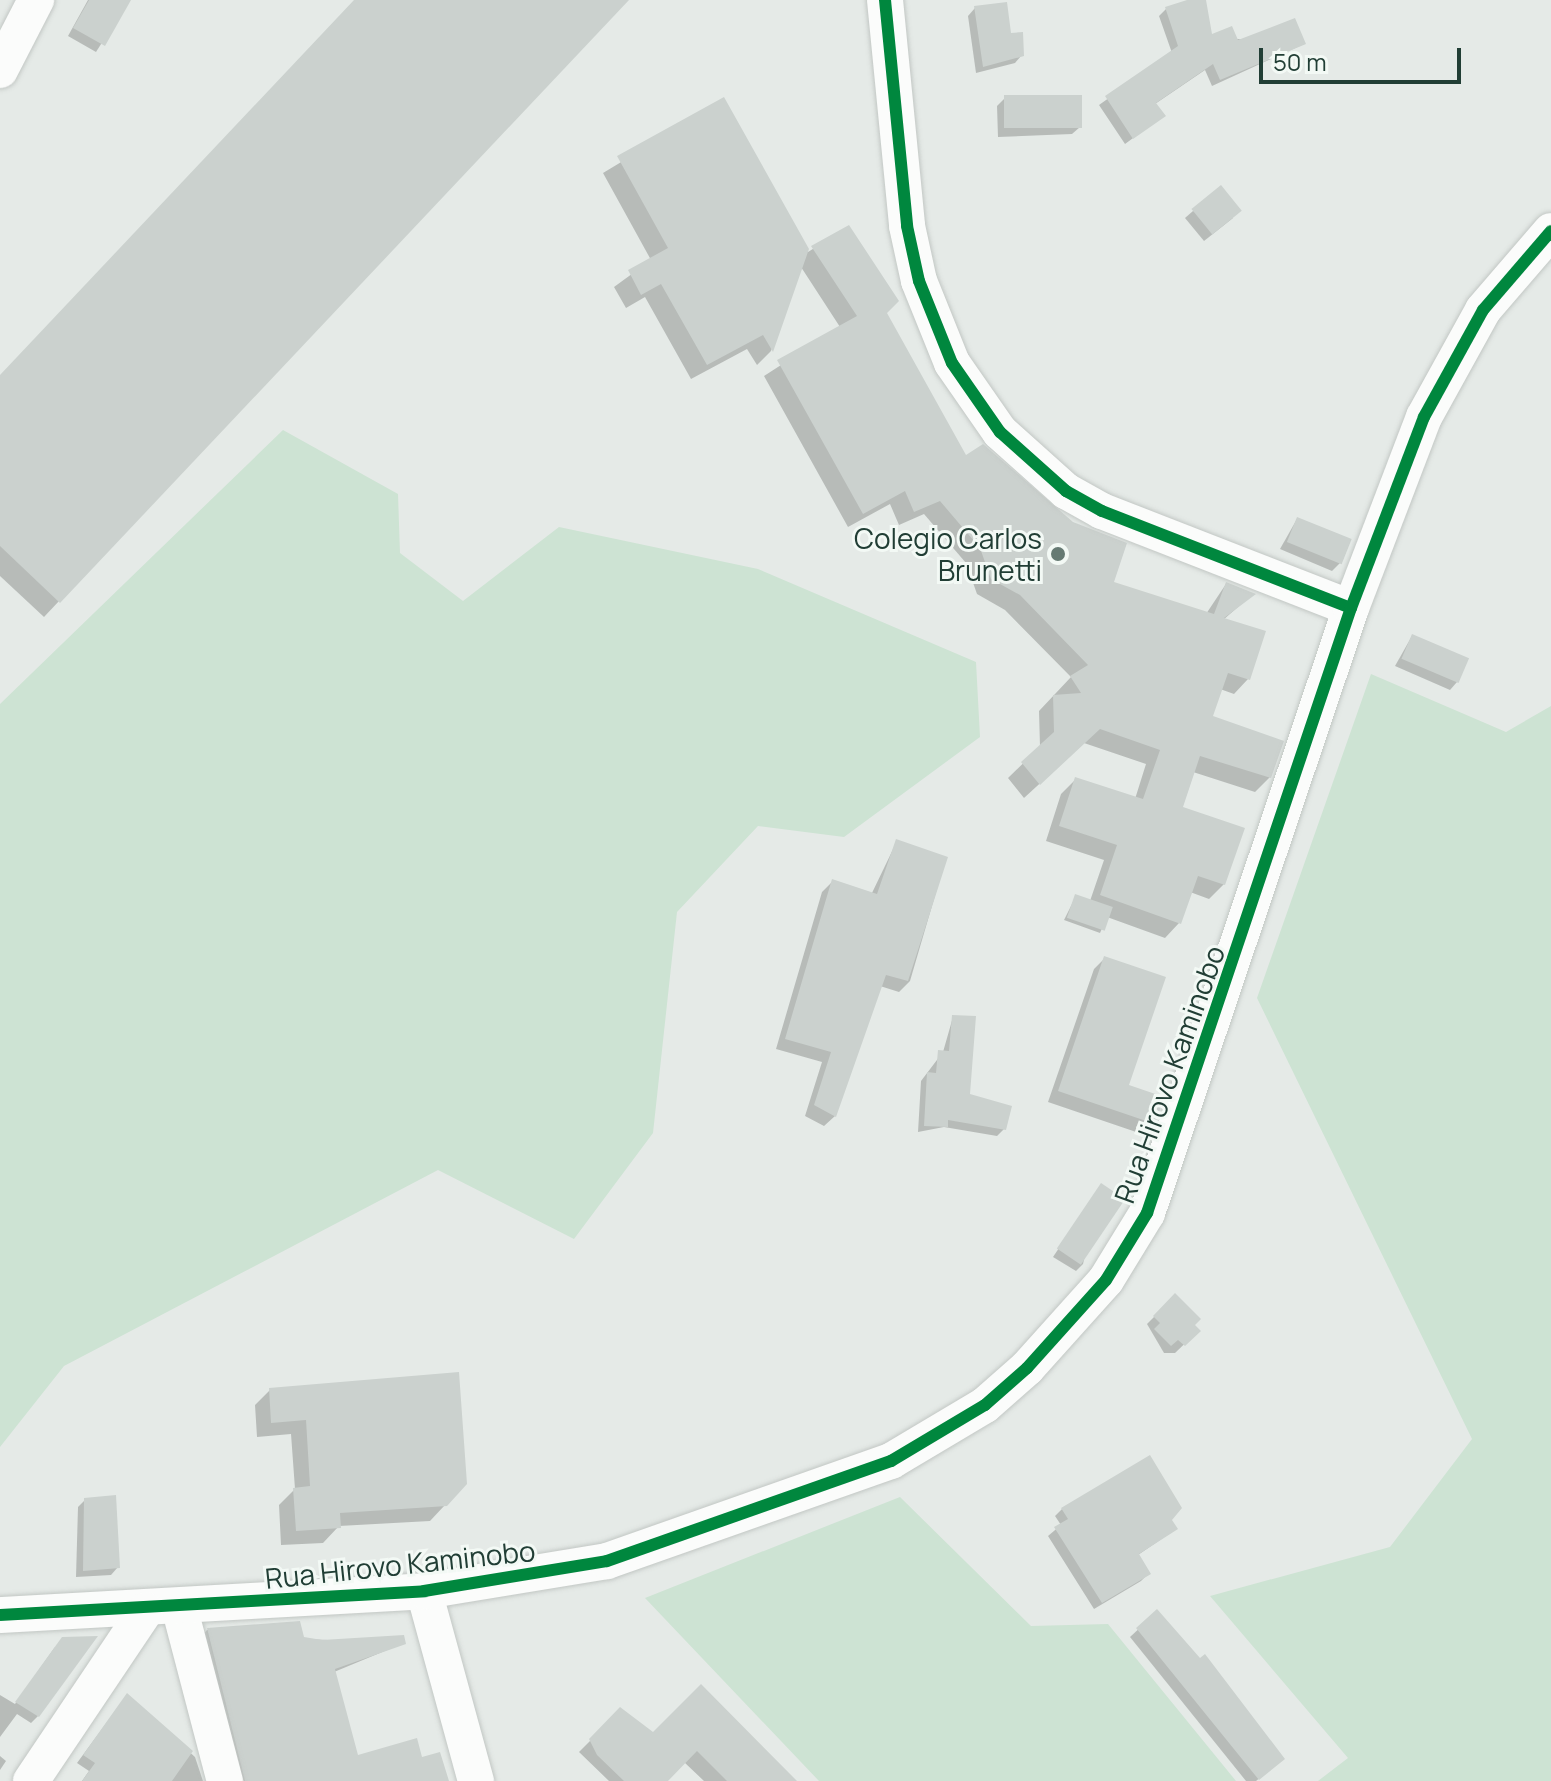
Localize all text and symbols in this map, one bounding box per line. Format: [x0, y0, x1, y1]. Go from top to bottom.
scale bar [1263, 32, 1465, 82]
text: 50 m [1273, 45, 1327, 78]
place label: Colegio Carlos Brunetti [854, 521, 1042, 587]
marker: Colegio Carlos Brunetti [1049, 545, 1067, 563]
street label: Rua Hirovo Kaminobo [1107, 941, 1231, 1207]
street label: Rua Hirovo Kaminobo [263, 1533, 537, 1595]

